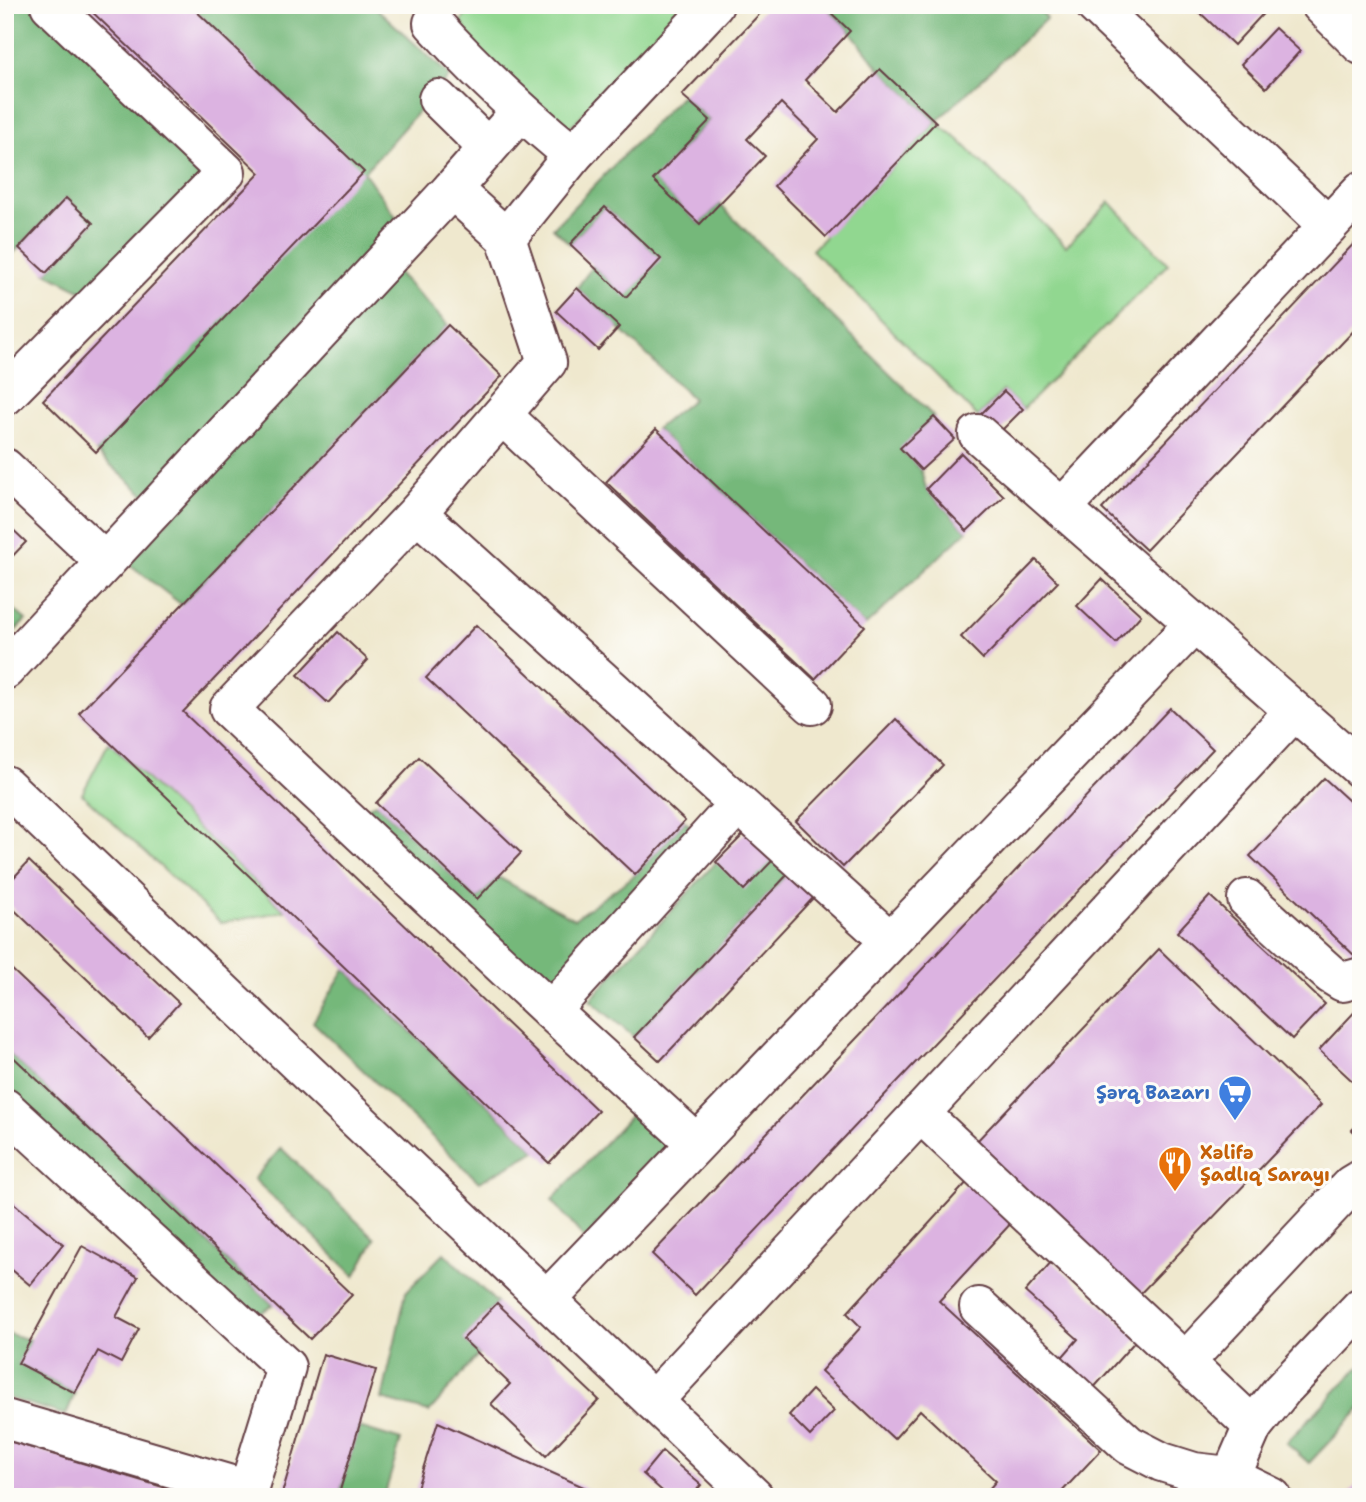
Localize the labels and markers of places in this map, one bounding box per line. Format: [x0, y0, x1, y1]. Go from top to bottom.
supermarket icon: Şərq Bazarı [1216, 1073, 1254, 1122]
place label: Şərq Bazarı [1096, 1080, 1210, 1105]
place label: Xəlifə Şadlıq Sarayı [1200, 1140, 1330, 1187]
restaurant icon: Xəlifə Şadlıq Sarayı [1156, 1144, 1194, 1193]

